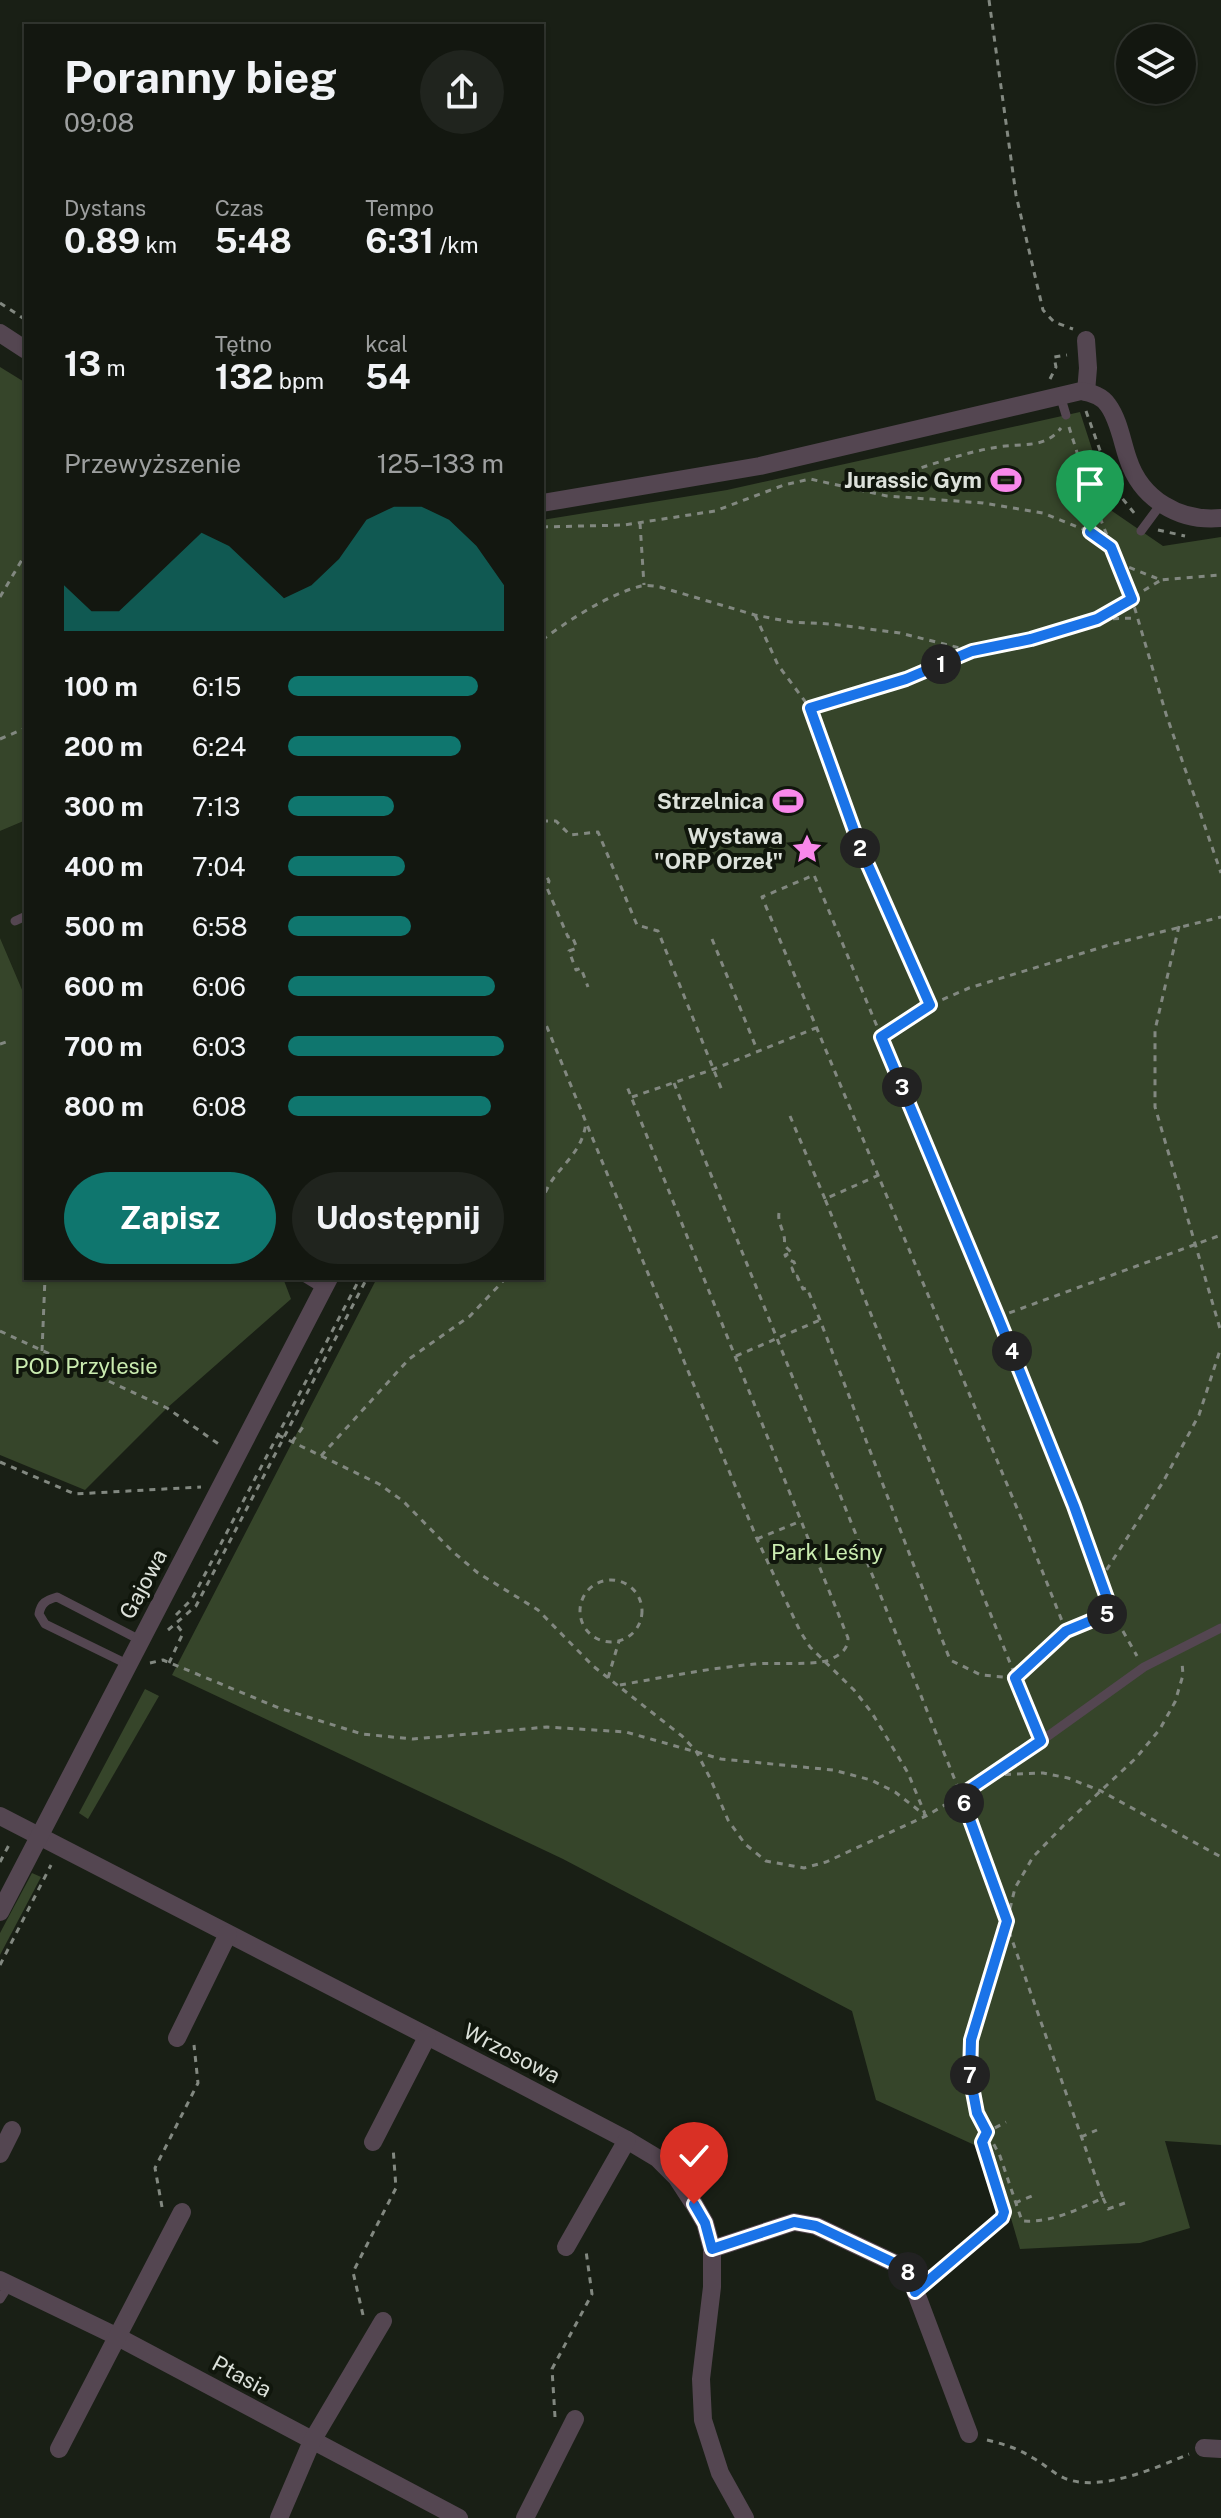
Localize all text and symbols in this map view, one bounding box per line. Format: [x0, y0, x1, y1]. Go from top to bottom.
map controls [1116, 24, 1196, 104]
button: layers [1116, 24, 1196, 104]
button: share [420, 50, 504, 134]
text: Poranny bieg [64, 51, 337, 103]
text: 09:08 [64, 107, 134, 138]
text: Dystans [64, 195, 146, 221]
text: Czas [215, 195, 264, 221]
text: Tempo [365, 195, 434, 221]
text: 0.89 [64, 221, 140, 261]
text: 5:48 [215, 221, 292, 261]
text: 6:31 [365, 221, 434, 261]
text: km [140, 232, 177, 258]
text: /km [434, 232, 479, 258]
text: Tętno [215, 331, 272, 357]
text: kcal [365, 331, 408, 357]
text: 13 [64, 344, 101, 384]
text: m [101, 355, 126, 381]
text: 132 [215, 357, 273, 397]
text: 54 [365, 357, 411, 397]
text: bpm [273, 368, 324, 394]
text: Przewyższenie [64, 448, 241, 479]
text: 125–133 m [377, 448, 504, 479]
pin [1056, 450, 1124, 532]
icon: arrive [1068, 462, 1112, 506]
sports icon: Jurassic Gym [989, 463, 1023, 497]
place label: Jurassic Gym [844, 467, 982, 493]
pin: 1 [921, 644, 961, 684]
text: 1 [936, 651, 946, 677]
text: 100 m [64, 671, 138, 702]
text: 6:15 [192, 671, 241, 702]
text: 200 m [64, 731, 143, 762]
text: 6:24 [192, 731, 246, 762]
sports icon: Strzelnica [771, 784, 805, 818]
place label: Strzelnica [657, 788, 764, 814]
text: 300 m [64, 791, 144, 822]
text: 7:13 [192, 791, 240, 822]
place label: Wystawa "ORP Orzeł" [654, 823, 783, 874]
pin: 2 [840, 828, 880, 868]
place icon: Wystawa "ORP Orzeł" [790, 832, 824, 866]
text: 2 [853, 835, 867, 861]
text: 400 m [64, 851, 144, 882]
text: 7:04 [192, 851, 246, 882]
text: 500 m [64, 911, 144, 942]
text: 6:58 [192, 911, 248, 942]
text: 600 m [64, 971, 144, 1002]
text: 6:06 [192, 971, 246, 1002]
text: 700 m [64, 1031, 143, 1062]
text: 6:03 [192, 1031, 246, 1062]
pin: 3 [882, 1067, 922, 1107]
text: 3 [895, 1074, 909, 1100]
text: 800 m [64, 1091, 144, 1122]
text: 6:08 [192, 1091, 247, 1122]
button: Zapisz [64, 1172, 276, 1264]
button: Udostępnij [292, 1172, 504, 1264]
pin: 4 [992, 1331, 1032, 1371]
text: 4 [1005, 1338, 1019, 1364]
park label: POD Przylesie [14, 1353, 158, 1379]
park label: Park Leśny [771, 1539, 883, 1565]
street label: Gajowa [114, 1545, 172, 1623]
pin: 5 [1087, 1594, 1127, 1634]
text: 5 [1100, 1601, 1114, 1627]
pin: 6 [944, 1783, 984, 1823]
text: 6 [957, 1790, 971, 1816]
street label: Wrzosowa [459, 2018, 565, 2088]
pin: 7 [950, 2055, 990, 2095]
text: 7 [963, 2062, 977, 2088]
pin [660, 2122, 728, 2204]
icon: check [672, 2134, 716, 2178]
pin: 8 [888, 2252, 928, 2292]
text: 8 [901, 2259, 915, 2285]
street label: Ptasia [208, 2350, 276, 2402]

